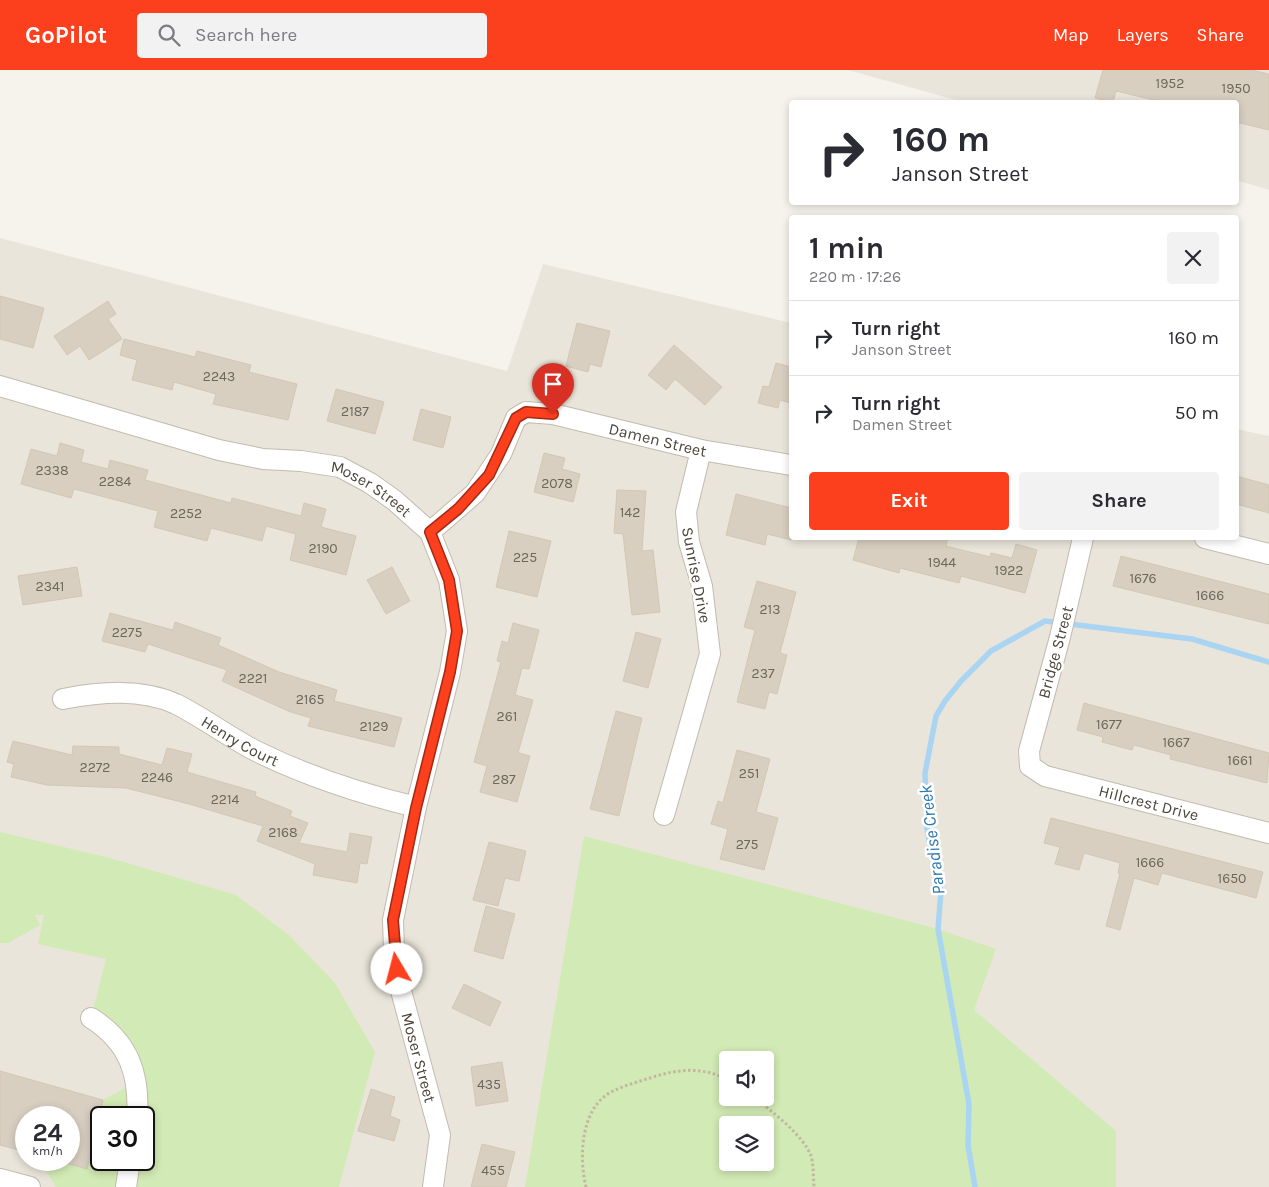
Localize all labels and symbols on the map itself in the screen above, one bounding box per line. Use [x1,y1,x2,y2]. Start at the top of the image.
house number: 1952 [1156,75,1184,92]
house number: 1950 [1222,80,1250,97]
pin [532,363,574,414]
house number: 2243 [203,368,235,385]
house number: 2187 [341,403,369,420]
street label: Damen Street [607,419,708,461]
street label: Moser Street [330,457,415,521]
house number: 2338 [35,462,69,479]
house number: 2284 [99,473,132,490]
house number: 2078 [541,475,573,492]
house number: 142 [620,504,640,521]
house number: 2252 [170,505,202,522]
street label: Sunrise Drive [678,525,715,625]
house number: 2190 [308,540,338,557]
house number: 225 [513,549,537,566]
house number: 1944 [928,554,956,571]
house number: 1922 [995,562,1023,579]
house number: 1676 [1129,570,1157,587]
house number: 2341 [36,578,64,595]
house number: 1666 [1196,587,1224,604]
house number: 213 [759,601,781,618]
street label: Bridge Street [1034,604,1077,700]
house number: 2275 [112,624,142,641]
house number: 237 [752,665,775,682]
house number: 2221 [239,670,267,687]
house number: 2165 [296,691,324,708]
house number: 261 [497,708,517,725]
street label: Henry Court [198,712,282,770]
house number: 1677 [1096,716,1122,733]
house number: 2129 [360,718,388,735]
house number: 1667 [1162,734,1190,751]
house number: 1661 [1227,752,1253,769]
house number: 2272 [80,759,110,776]
house number: 251 [739,765,759,782]
house number: 2246 [141,769,173,786]
house number: 287 [492,771,516,788]
street label: Hillcrest Drive [1097,781,1201,825]
water label: Paradise Creek [914,783,950,896]
house number: 2214 [211,791,240,808]
house number: 2168 [268,824,298,841]
house number: 275 [736,836,758,853]
house number: 1666 [1136,854,1164,871]
house number: 1650 [1218,870,1246,887]
position arrow [370,942,422,994]
street label: Moser Street [397,1010,440,1105]
house number: 435 [477,1076,501,1093]
speed limit sign: 30 [90,1106,155,1171]
house number: 455 [481,1162,505,1179]

